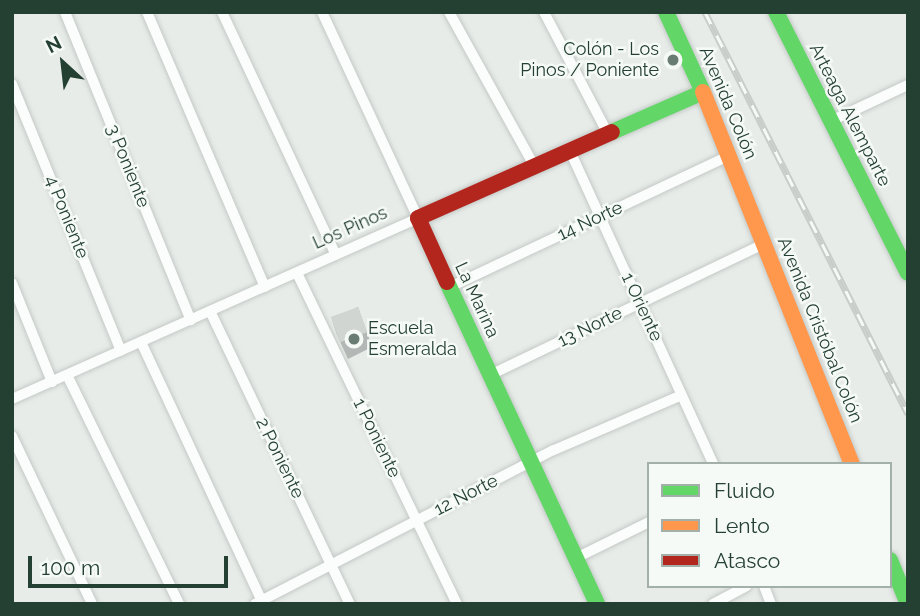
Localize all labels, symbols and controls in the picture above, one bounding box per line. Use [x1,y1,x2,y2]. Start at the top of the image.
north arrow [28,28,98,98]
text: N [42,31,65,57]
place label: Colón - Los Pinos / Poniente [520,39,659,82]
street label: Arteaga Alemparte [804,40,896,190]
street label: Avenida Colón [695,43,761,163]
marker: Colón - Los Pinos / Poniente [665,52,681,68]
street label: 3 Poniente [102,121,154,211]
street label: 4 Poniente [41,172,93,262]
street label: 14 Norte [554,197,626,245]
street label: Los Pinos [309,202,391,254]
street label: Avenida Cristóbal Colón [773,234,867,426]
street label: La Marina [450,259,504,341]
street label: 1 Oriente [617,269,667,345]
street label: 13 Norte [554,302,626,352]
place label: Escuela Esmeralda [368,318,457,360]
marker: Escuela Esmeralda [346,331,362,347]
street label: 1 Poniente [348,395,406,481]
street label: 2 Poniente [251,414,309,502]
legend [647,462,892,588]
street label: 12 Norte [430,470,502,520]
text: Fluido [714,478,775,503]
text: Lento [714,513,770,538]
scale bar [32,542,231,586]
text: Atasco [714,548,780,573]
text: 100 m [41,555,100,580]

